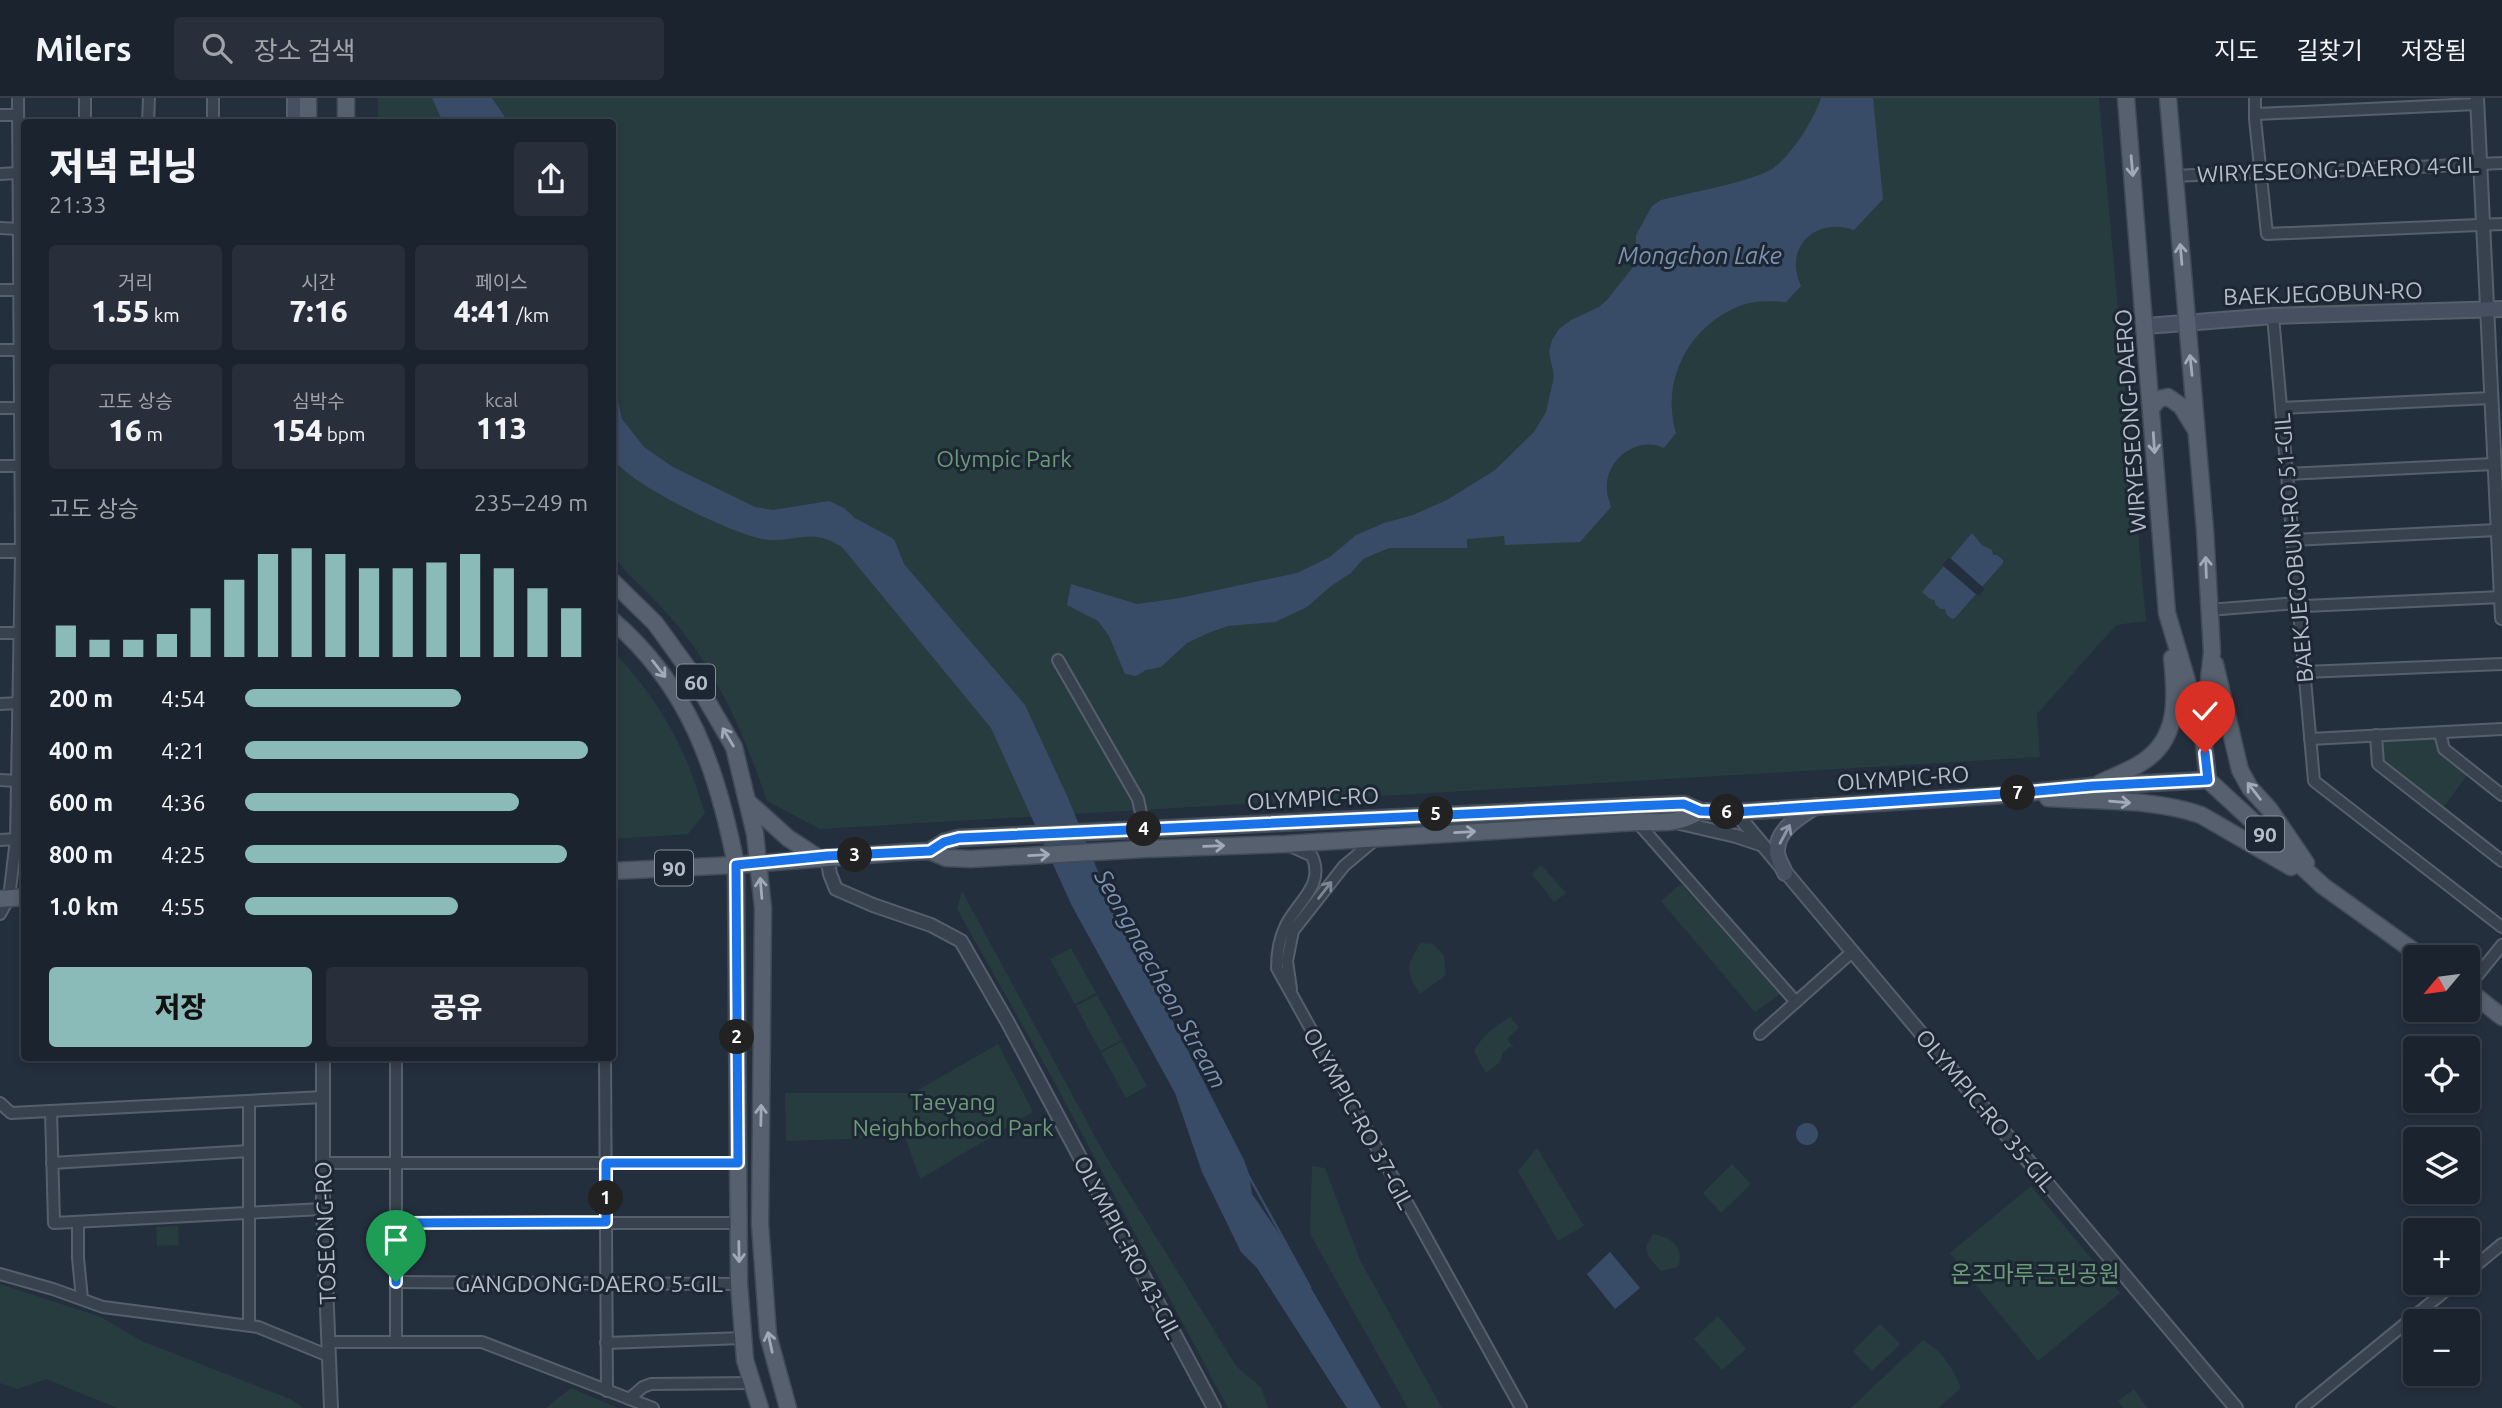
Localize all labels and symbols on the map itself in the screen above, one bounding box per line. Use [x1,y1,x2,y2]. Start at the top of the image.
street label: WIRYESEONG-DAERO 4-GIL [2197,152,2480,186]
one-way arrow [2126,154,2139,177]
water label: Mongchon Lake [1618,242,1782,269]
one-way arrow [2174,244,2187,266]
street label: BAEKJEGOBUN-RO [2223,277,2423,309]
street label: WIRYESEONG-DAERO [2110,308,2150,534]
one-way arrow [2184,354,2197,377]
street label: BAEKJEGOBUN-RO 51-GIL [2269,412,2317,684]
one-way arrow [2148,431,2161,454]
park label: Olympic Park [936,446,1072,471]
one-way arrow [2200,555,2213,578]
one-way arrow [651,660,666,679]
road number: 60 [677,664,715,700]
pin [2175,681,2235,753]
one-way arrow [721,727,735,747]
street label: OLYMPIC-RO [1836,761,1970,795]
pin: 7 [2000,776,2036,810]
street label: OLYMPIC-RO [1246,782,1380,814]
one-way arrow [2247,783,2262,801]
pin: 6 [1710,794,1744,830]
pin: 5 [1418,796,1454,832]
one-way arrow [2108,796,2131,809]
pin: 4 [1126,812,1162,846]
road number: 90 [2246,816,2284,852]
one-way arrow [1778,824,1792,844]
one-way arrow [1453,825,1476,838]
pin: 3 [838,838,872,872]
one-way arrow [1202,840,1225,853]
one-way arrow [1027,848,1050,861]
road number: 90 [655,850,693,886]
water label: Seongnaecheon Stream [1089,864,1233,1093]
one-way arrow [754,877,767,900]
one-way arrow [1317,881,1332,899]
north arrow [2403,945,2480,1022]
pin: 2 [720,1020,754,1054]
street label: OLYMPIC-RO 37-GIL [1299,1023,1419,1213]
street label: OLYMPIC-RO 35-GIL [1911,1024,2061,1196]
park label: Taeyang Neighborhood Park [852,1089,1054,1140]
one-way arrow [754,1104,768,1127]
street label: OLYMPIC-RO 43-GIL [1069,1151,1187,1343]
street label: TOSEONG-RO [310,1161,340,1305]
pin: 1 [588,1180,624,1216]
pin [366,1210,426,1282]
one-way arrow [732,1240,746,1263]
park label: 온조마루근린공원 [1950,1261,2120,1286]
street label: GANGDONG-DAERO 5-GIL [455,1271,723,1296]
one-way arrow [763,1331,777,1354]

